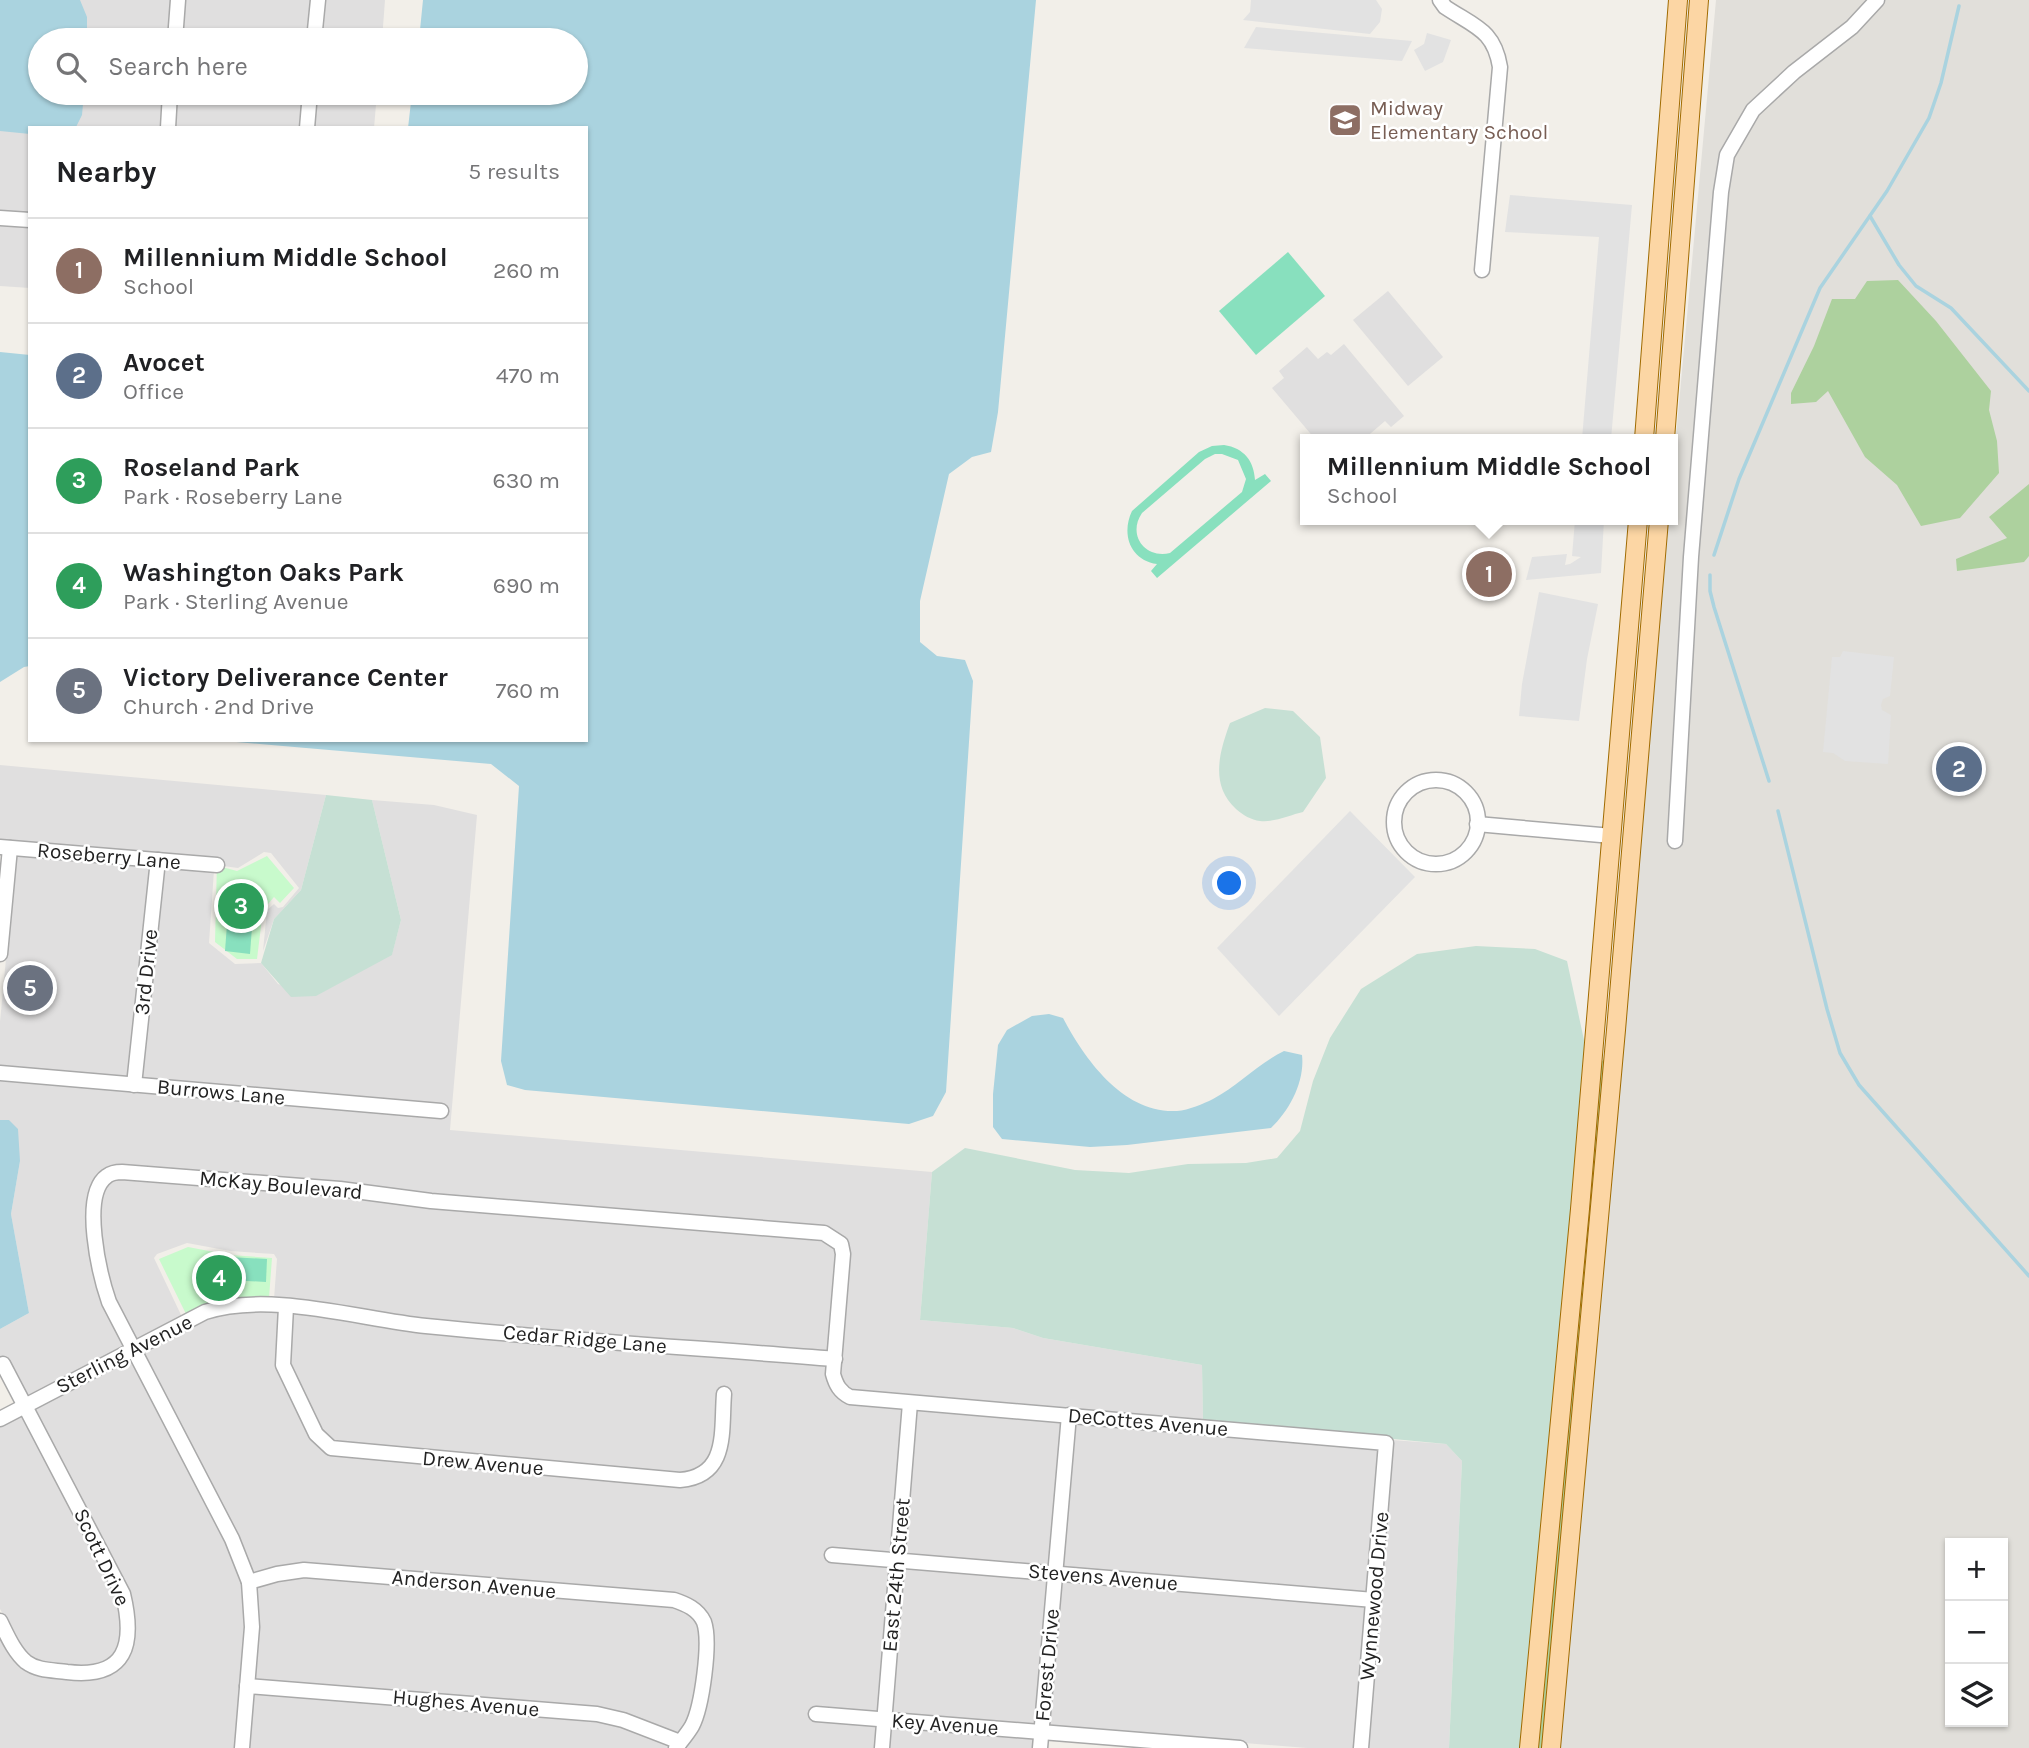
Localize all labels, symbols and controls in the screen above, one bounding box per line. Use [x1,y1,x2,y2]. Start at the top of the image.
search box [28,28,588,105]
icon: search [52,48,90,86]
text: Search here [108,51,248,82]
place label: Midway Elementary School [1370,96,1548,144]
school or university icon: Midway Elementary School [1326,101,1364,139]
text: Nearby [56,154,156,190]
text: 5 results [468,158,560,185]
text: Millennium Middle School [123,242,448,273]
text: 1 [75,257,83,284]
text: 260 m [493,257,560,284]
text: School [123,273,194,300]
text: Avocet [123,347,205,378]
text: 2 [72,362,86,389]
text: 470 m [496,362,560,389]
text: Office [123,378,184,405]
popup [1300,434,1678,525]
text: Millennium Middle School [1327,451,1651,482]
text: Roseland Park [123,452,300,483]
text: 3 [72,467,86,494]
text: 630 m [493,467,560,494]
text: School [1327,482,1398,509]
text: Park · Roseberry Lane [123,483,343,510]
pin: 1 [1466,548,1512,600]
text: Washington Oaks Park [123,557,404,588]
text: 4 [72,572,86,599]
text: 690 m [493,572,560,599]
text: Park · Sterling Avenue [123,588,349,615]
text: Victory Deliverance Center [123,662,448,693]
text: 5 [72,677,86,704]
text: 760 m [495,677,560,704]
text: Church · 2nd Drive [123,693,314,720]
pin: 2 [1936,743,1982,795]
street label: Roseberry Lane [36,838,182,874]
your location [1212,866,1246,900]
pin: 3 [218,880,264,932]
street label: 3rd Drive [130,928,162,1016]
pin: 5 [7,962,53,1014]
street label: Burrows Lane [156,1074,286,1110]
street label: McKay Boulevard [198,1166,364,1204]
pin: 4 [196,1252,242,1304]
street label: Sterling Avenue [52,1309,196,1399]
street label: Cedar Ridge Lane [502,1320,668,1358]
street label: DeCottes Avenue [1067,1403,1229,1441]
street label: Drew Avenue [421,1446,545,1480]
street label: East 24th Street [877,1497,915,1653]
street label: Scott Drive [69,1504,135,1610]
street label: Wynnewood Drive [1355,1511,1393,1681]
map controls [1945,1538,2008,1727]
button: + [1945,1538,2008,1601]
street label: Stevens Avenue [1027,1558,1179,1596]
street label: Anderson Avenue [391,1565,557,1603]
button: − [1945,1601,2008,1664]
street label: Forest Drive [1030,1608,1064,1722]
button: layers [1945,1664,2008,1727]
street label: Hughes Avenue [392,1685,540,1721]
street label: Key Avenue [891,1708,999,1740]

